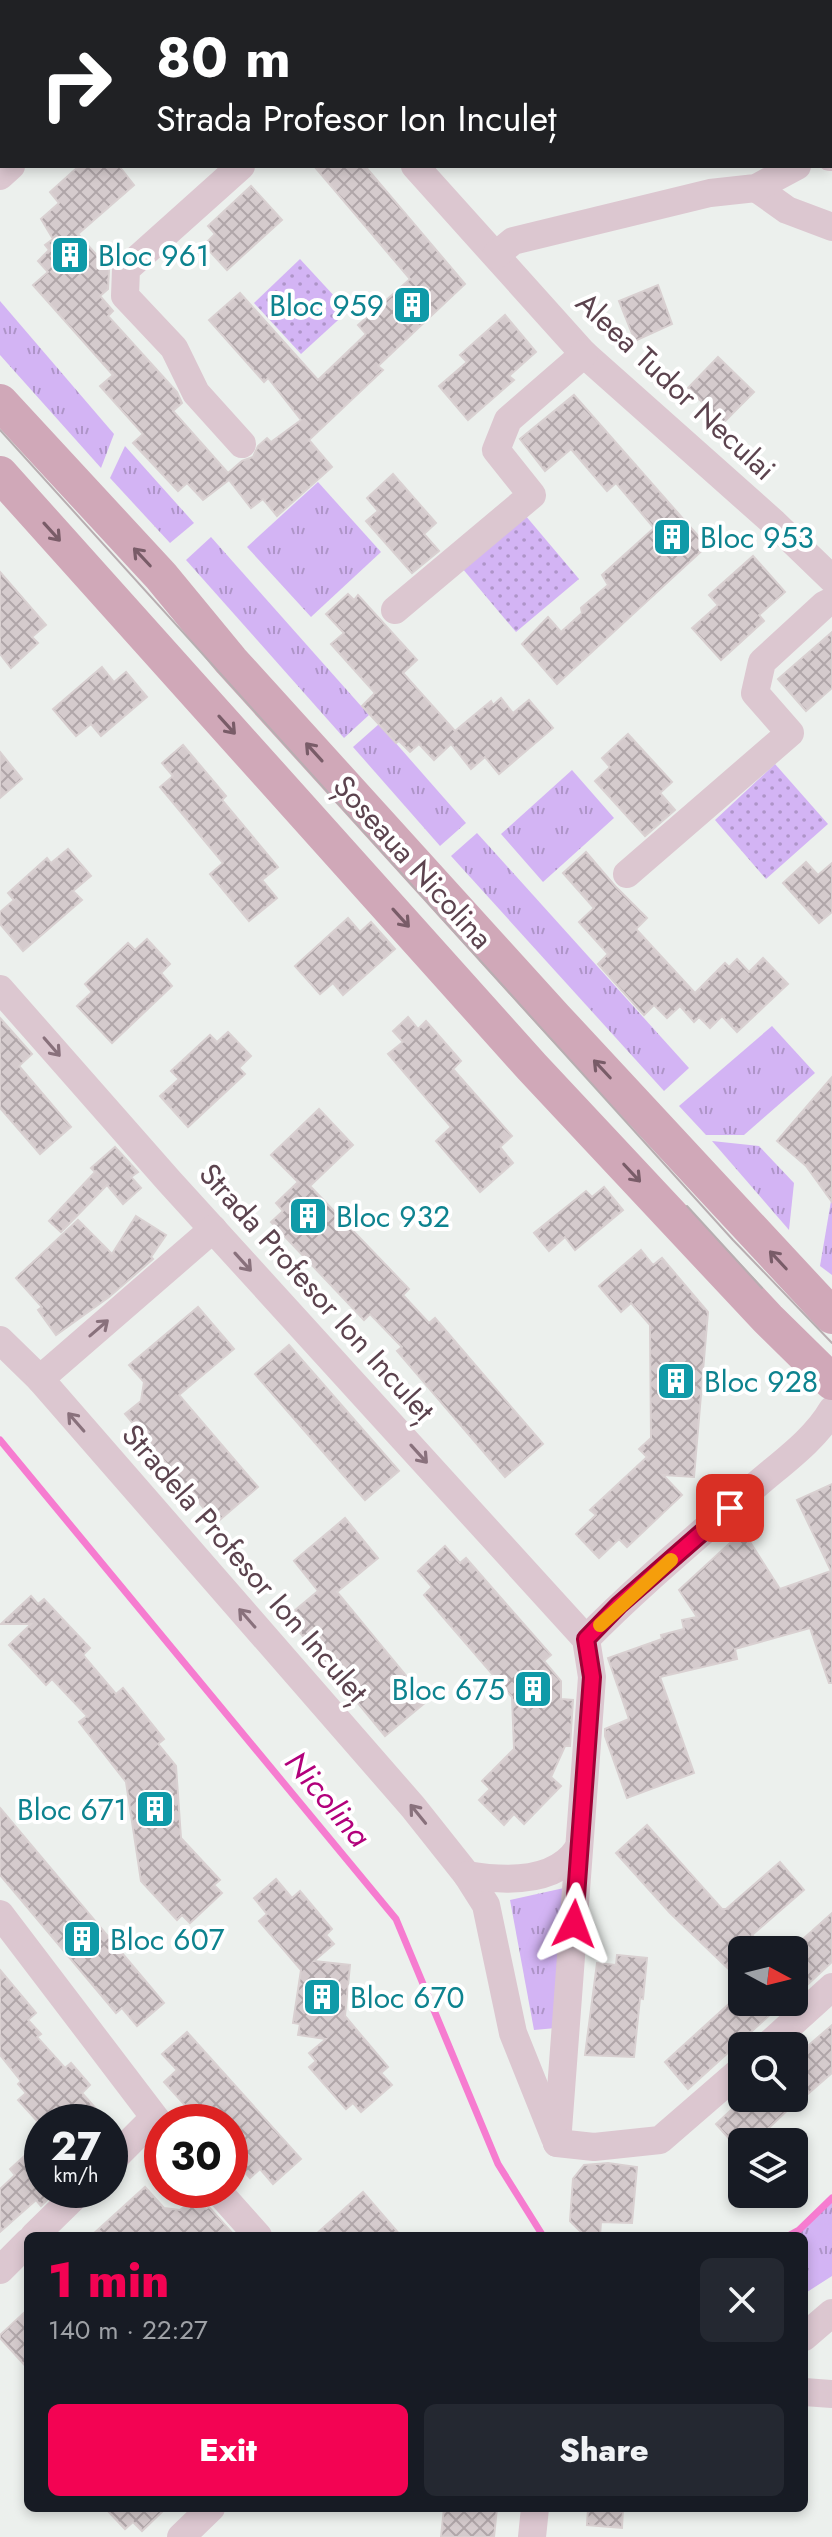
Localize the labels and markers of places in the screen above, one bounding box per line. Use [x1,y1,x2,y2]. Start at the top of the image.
building icon: Bloc 961 [49,234,91,276]
place label: Bloc 961 [98,234,209,277]
place label: Bloc 959 [269,284,384,327]
building icon: Bloc 959 [391,284,433,326]
building icon: Bloc 953 [651,516,693,558]
place label: Bloc 953 [700,516,814,559]
building icon: Bloc 932 [287,1195,329,1237]
place label: Bloc 932 [336,1195,450,1238]
building icon: Bloc 928 [655,1360,697,1402]
place label: Bloc 928 [704,1360,818,1403]
pin [696,1474,764,1542]
place label: Bloc 675 [392,1668,505,1711]
building icon: Bloc 675 [512,1668,554,1710]
place label: Bloc 671 [17,1788,127,1831]
building icon: Bloc 671 [134,1788,176,1830]
building icon: Bloc 607 [61,1918,103,1960]
place label: Bloc 607 [110,1918,225,1961]
building icon: Bloc 670 [301,1976,343,2018]
place label: Bloc 670 [350,1976,464,2019]

